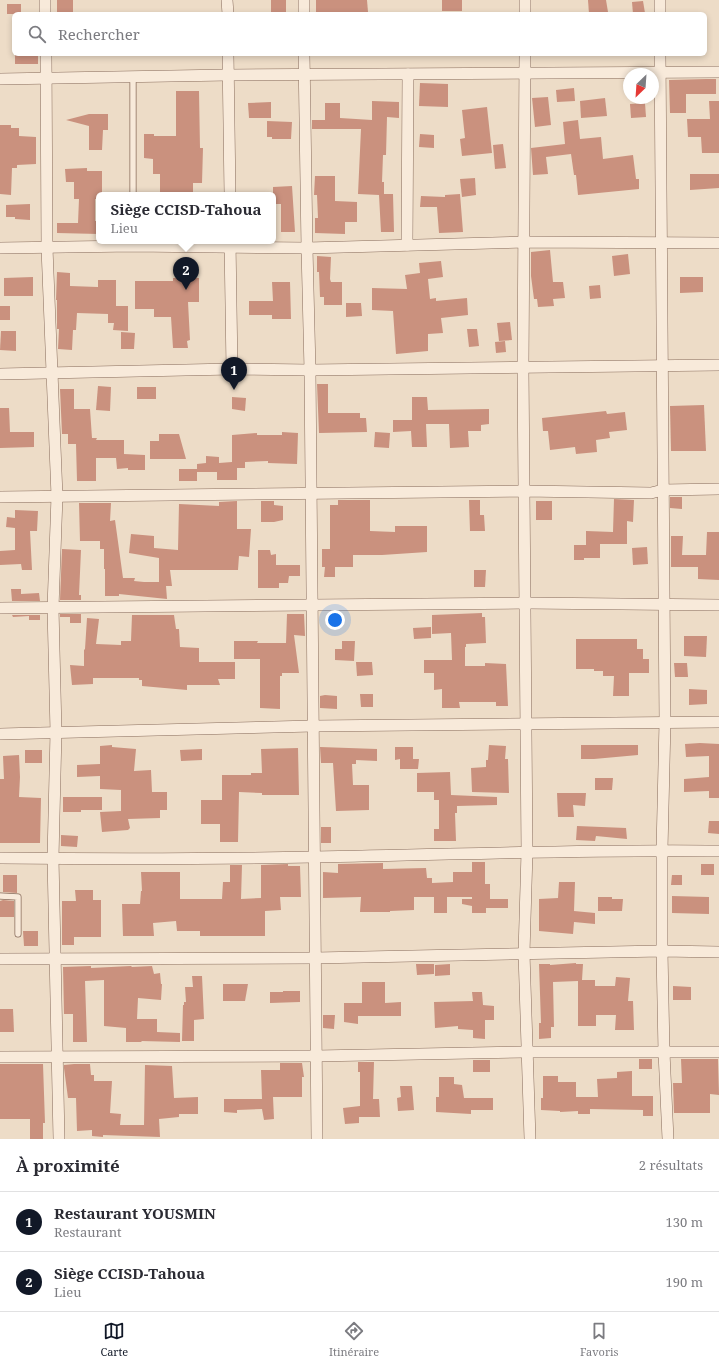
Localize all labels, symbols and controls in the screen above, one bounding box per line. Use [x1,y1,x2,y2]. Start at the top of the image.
search box [12,12,707,56]
icon: search [26,23,48,45]
text: Rechercher [58,24,140,44]
north arrow [623,68,659,104]
popup [96,192,276,244]
text: Siège CCISD-Tahoua [111,199,261,219]
text: Lieu [111,219,138,237]
pin: 2 [173,257,199,290]
pin: 1 [221,357,247,390]
your location [325,610,345,630]
text: À proximité [16,1154,120,1177]
text: 2 résultats [639,1156,703,1174]
text: Restaurant YOUSMIN [54,1203,216,1223]
text: 1 [25,1213,33,1231]
text: 130 m [666,1213,703,1231]
text: Restaurant [54,1223,122,1241]
text: Siège CCISD-Tahoua [54,1263,205,1283]
text: 2 [25,1273,33,1291]
text: 190 m [666,1273,703,1291]
text: Lieu [54,1283,81,1301]
tab: Carte [100,1320,128,1359]
tab: Itinéraire [329,1320,379,1359]
tab: Favoris [580,1320,619,1359]

